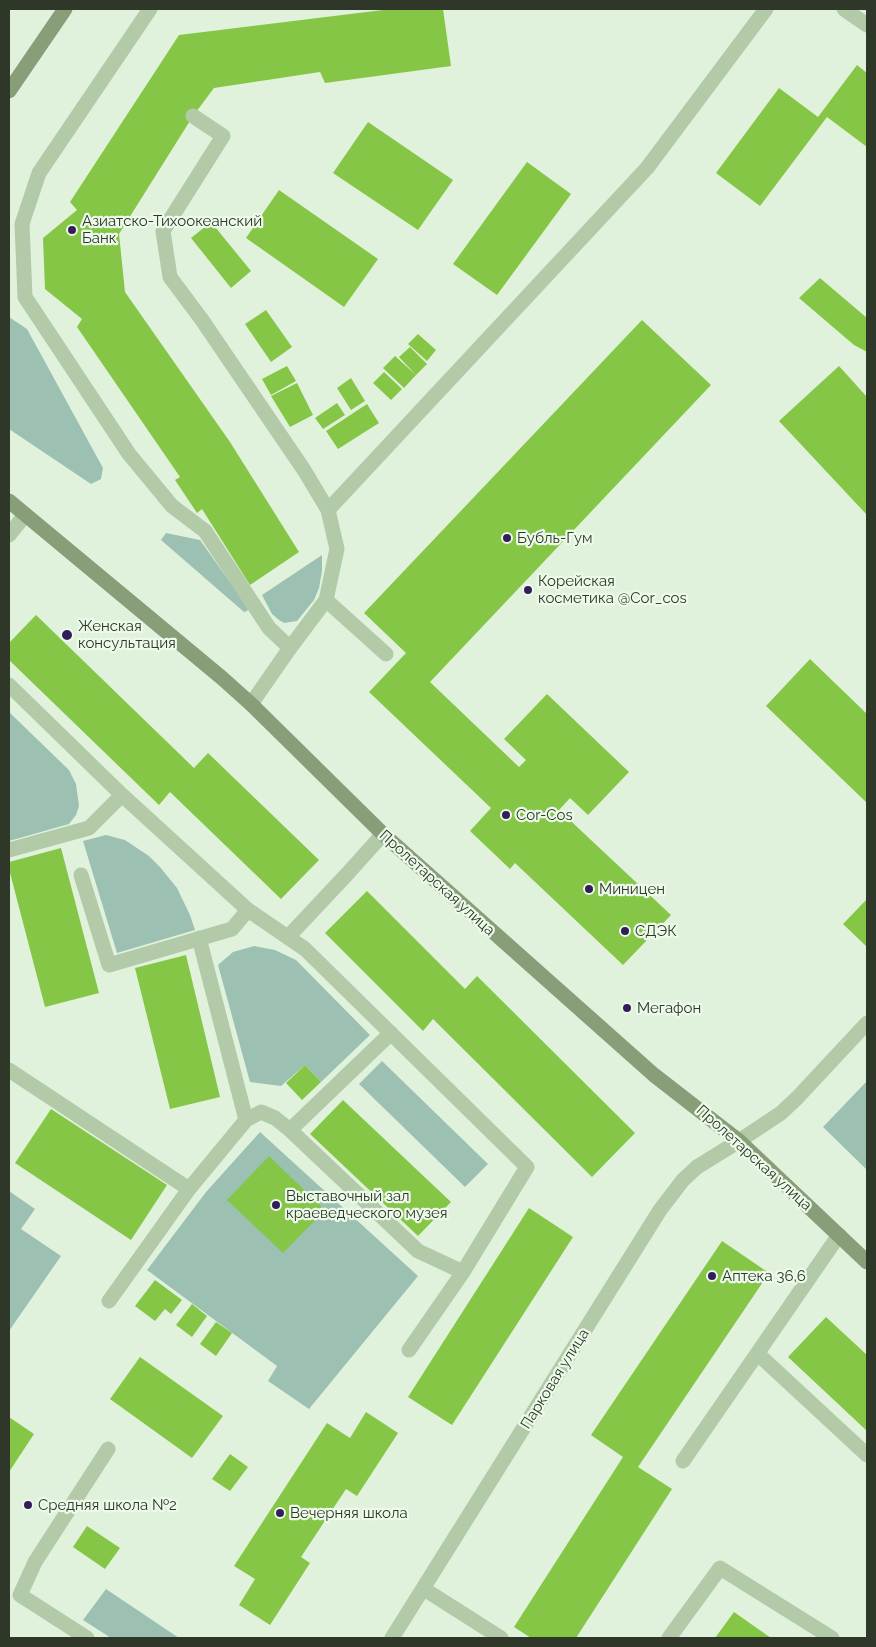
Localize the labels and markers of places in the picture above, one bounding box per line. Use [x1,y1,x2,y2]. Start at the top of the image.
place label: Азиатско-Тихоокеанский Банк [82,212,262,247]
marker: Азиатско-Тихоокеанский Банк [66,224,78,236]
place label: Бубль-Гум [517,529,593,547]
marker: Бубль-Гум [501,532,513,544]
place label: Корейская косметика @Cor_cos [538,572,687,607]
marker: Корейская косметика @Cor_cos [522,584,534,596]
place label: Женская консультация [78,617,176,652]
marker: Женская консультация [60,628,74,642]
place label: Cor-Cos [516,806,573,824]
marker: Cor-Cos [500,809,512,821]
place label: Миницен [599,880,665,898]
marker: Миницен [583,883,595,895]
place label: СДЭК [635,922,677,940]
marker: СДЭК [619,925,631,937]
place label: Мегафон [637,999,701,1017]
marker: Мегафон [621,1002,633,1014]
place label: Выставочный зал краеведческого музея [286,1187,448,1222]
marker: Выставочный зал краеведческого музея [270,1199,282,1211]
place label: Аптека 36,6 [722,1267,806,1285]
marker: Аптека 36,6 [706,1270,718,1282]
place label: Средняя школа №2 [38,1496,177,1514]
marker: Средняя школа №2 [22,1499,34,1511]
place label: Вечерняя школа [290,1504,408,1522]
marker: Вечерняя школа [274,1507,286,1519]

